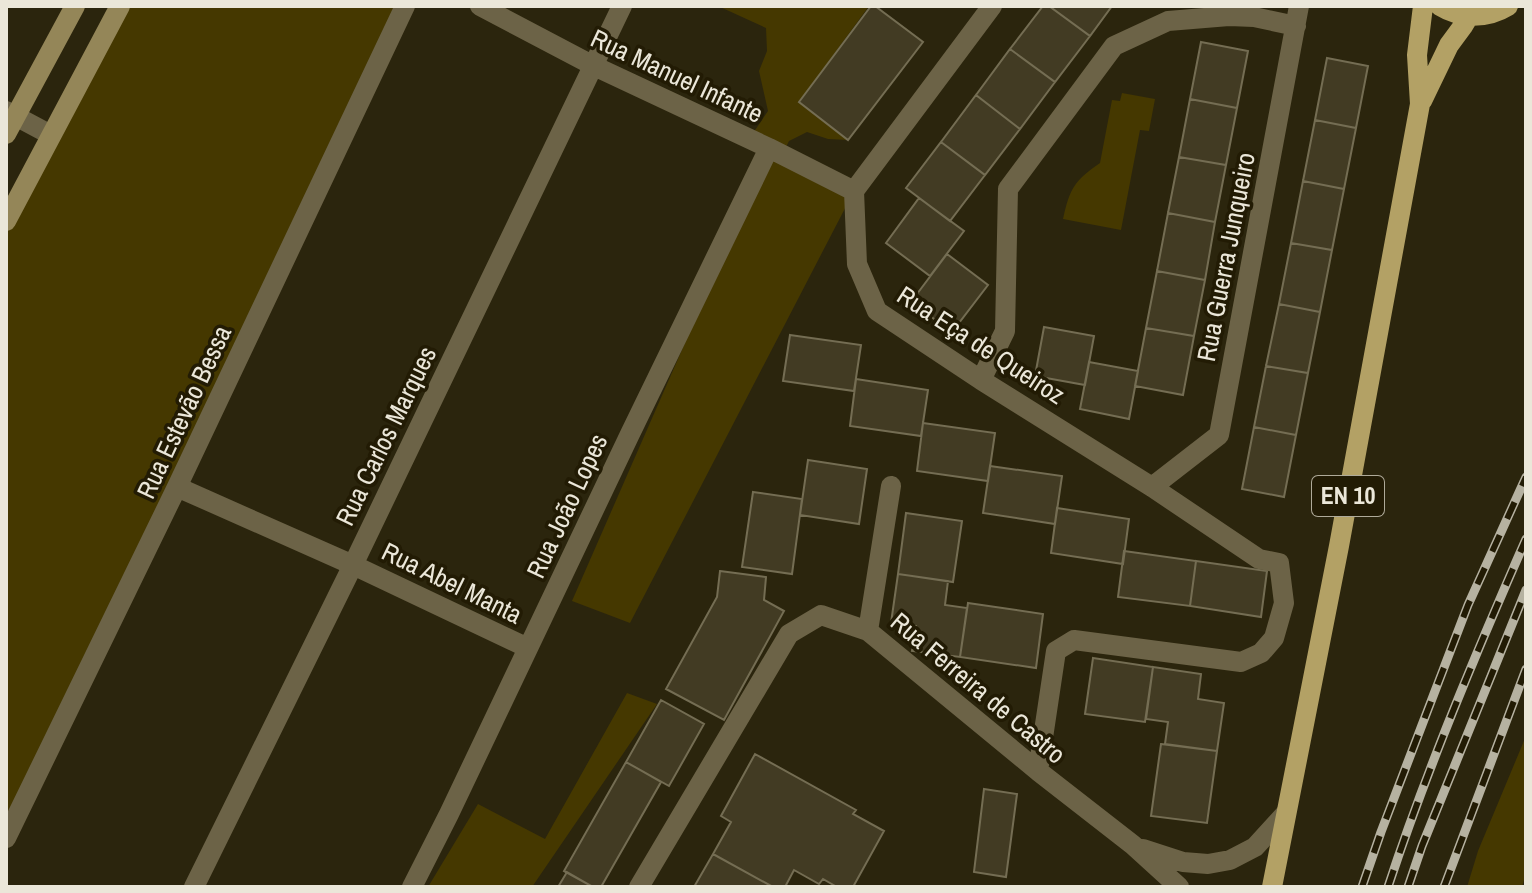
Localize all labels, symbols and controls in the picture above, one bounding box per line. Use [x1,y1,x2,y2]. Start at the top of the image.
street label: Rua Manuel Infante [585,20,769,131]
street label: Rua Guerra Junqueiro [1188,149,1263,364]
street label: Rua Eça de Queiroz [891,277,1072,412]
street label: Rua Estevão Bessa [128,319,239,504]
street label: Rua Carlos Marques [327,340,444,531]
street label: Rua João Lopes [518,428,615,584]
road number: EN 10 [1312,476,1384,516]
street label: Rua Abel Manta [376,534,528,632]
street label: Rua Ferreira de Castro [884,604,1073,771]

